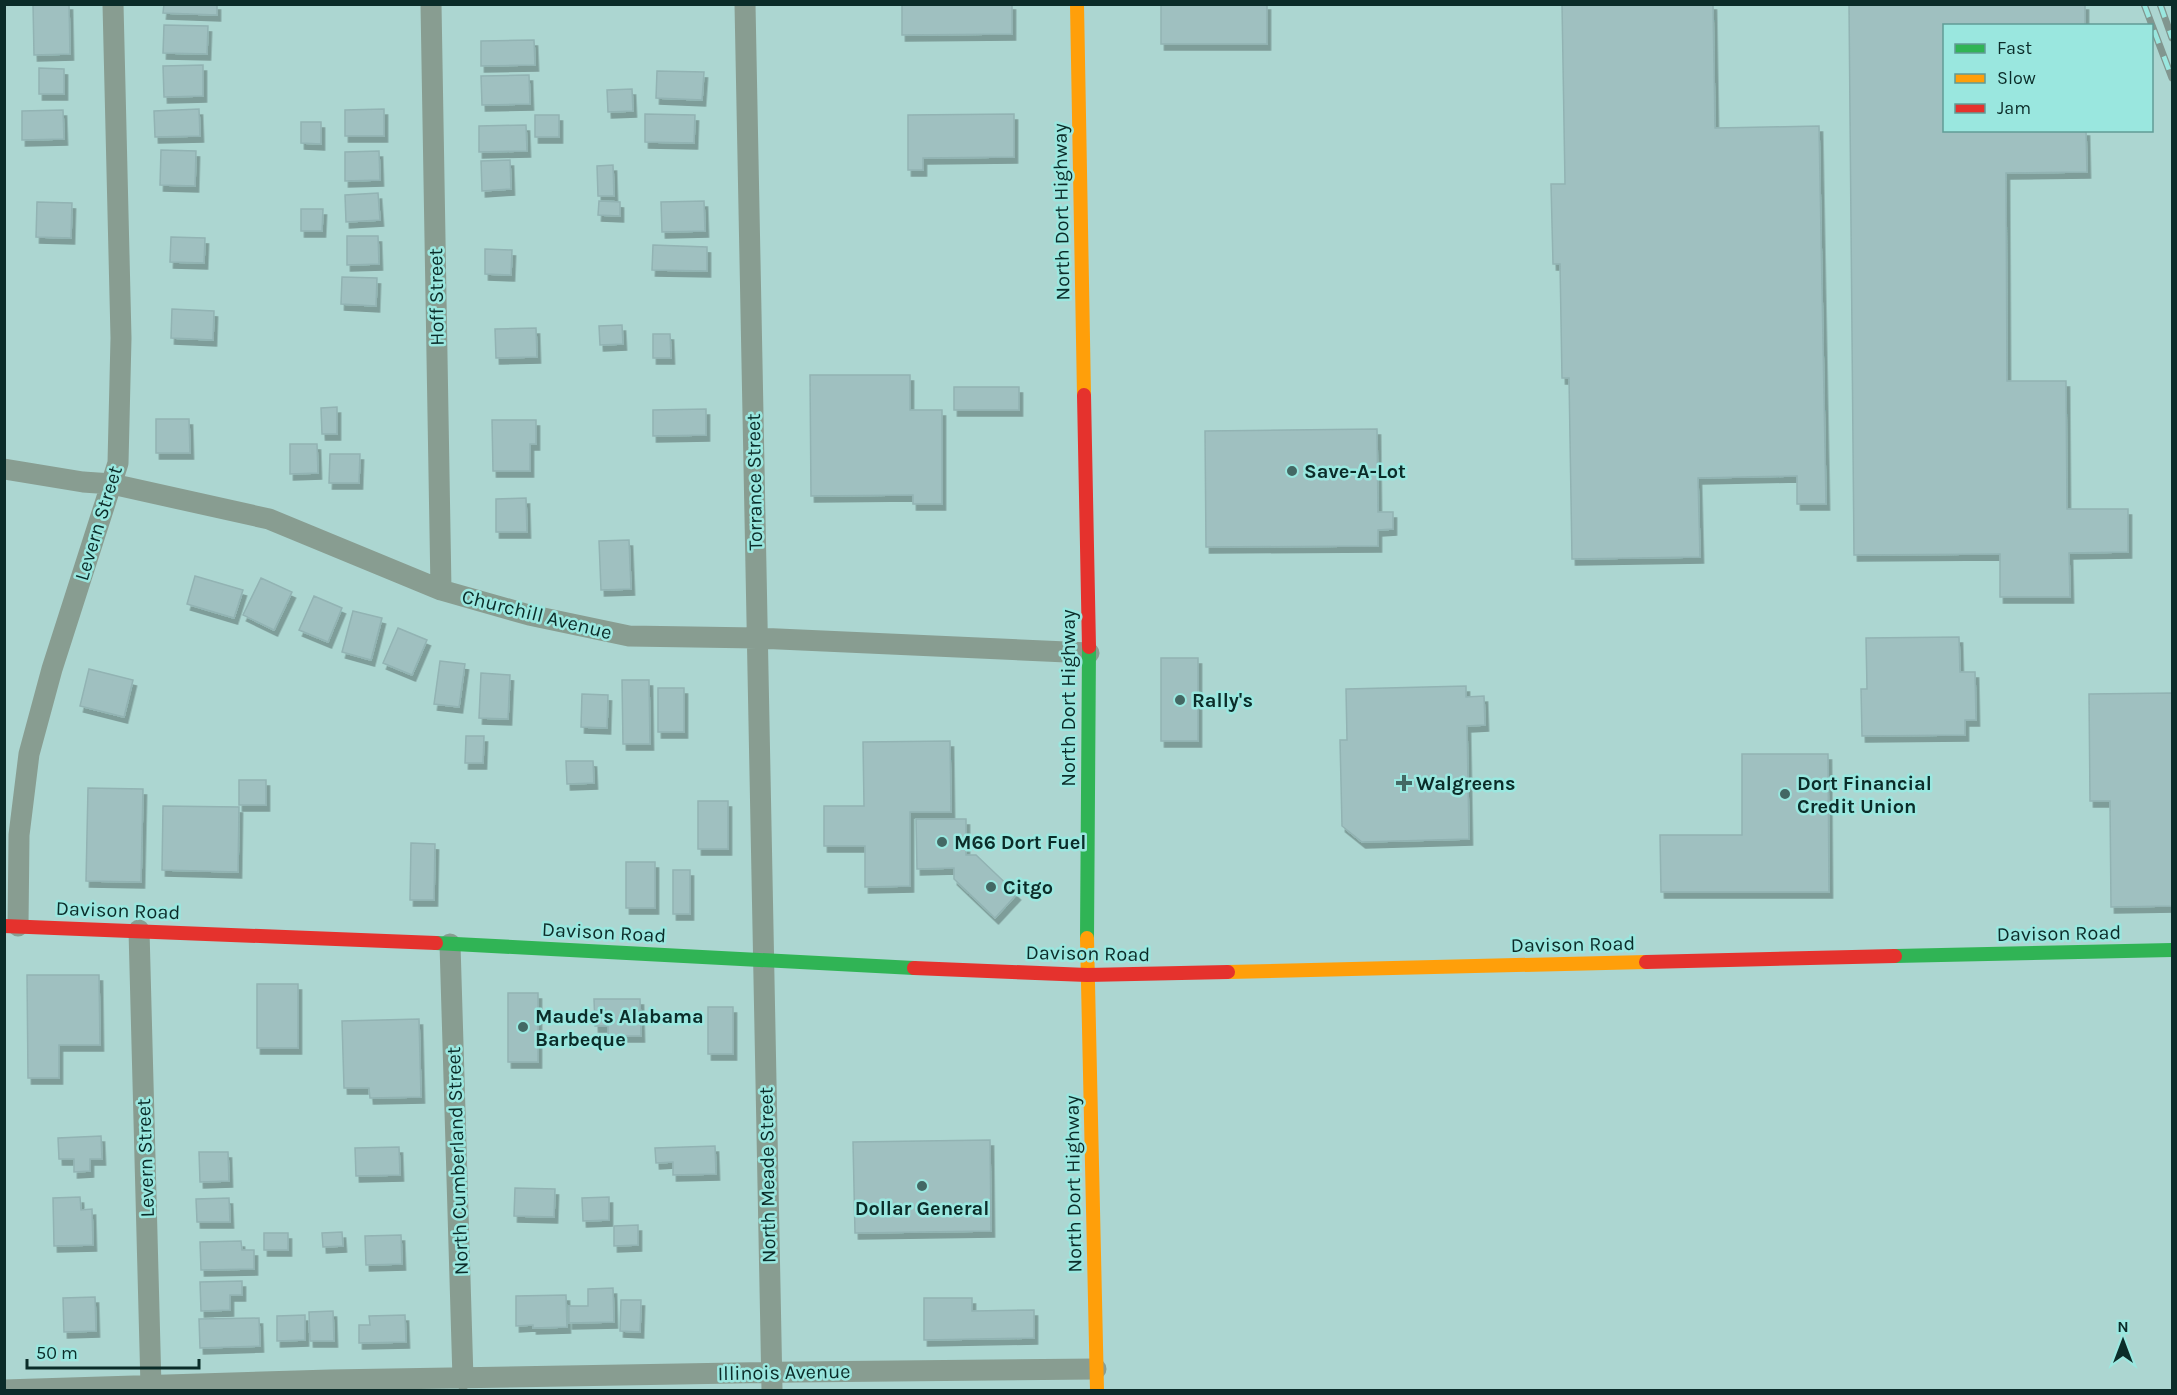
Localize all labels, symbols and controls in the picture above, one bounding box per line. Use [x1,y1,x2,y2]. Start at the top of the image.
legend [1943,24,2153,132]
text: Fast [1997,37,2032,59]
text: Slow [1997,67,2036,89]
text: Jam [1997,97,2031,119]
street label: North Dort Highway [1048,123,1075,301]
street label: Hoff Street [424,247,449,346]
street label: Torrance Street [742,413,767,551]
place label: Save-A-Lot [1304,460,1406,483]
street label: Levern Street [70,462,127,583]
marker: Save-A-Lot [1285,464,1299,478]
street label: Churchill Avenue [459,585,614,644]
street label: North Dort Highway [1057,609,1080,787]
place label: Rally's [1192,689,1253,712]
marker: Rally's [1173,693,1187,707]
place label: Walgreens [1416,772,1516,795]
place label: Dort Financial Credit Union [1797,772,1932,818]
marker: Walgreens [1397,776,1411,790]
marker: Dort Financial Credit Union [1778,787,1792,801]
place label: M66 Dort Fuel [954,831,1086,854]
marker: M66 Dort Fuel [935,835,949,849]
place label: Citgo [1003,876,1053,899]
marker: Citgo [984,880,998,894]
street label: Davison Road [55,897,181,924]
street label: Davison Road [541,918,667,947]
street label: Davison Road [1997,921,2121,946]
street label: Davison Road [1511,932,1635,957]
street label: Davison Road [1026,941,1150,966]
place label: Maude's Alabama Barbeque [535,1005,704,1051]
marker: Maude's Alabama Barbeque [516,1020,530,1034]
street label: North Cumberland Street [442,1046,473,1276]
street label: North Meade Street [754,1086,781,1263]
street label: North Dort Highway [1060,1095,1087,1273]
street label: Levern Street [132,1098,159,1218]
marker: Dollar General [915,1179,929,1193]
place label: Dollar General [855,1197,989,1220]
north arrow [2093,1311,2153,1371]
text: N [2117,1317,2129,1336]
scale bar [27,1332,200,1370]
text: 50 m [36,1342,78,1364]
street label: Illinois Avenue [717,1360,851,1385]

